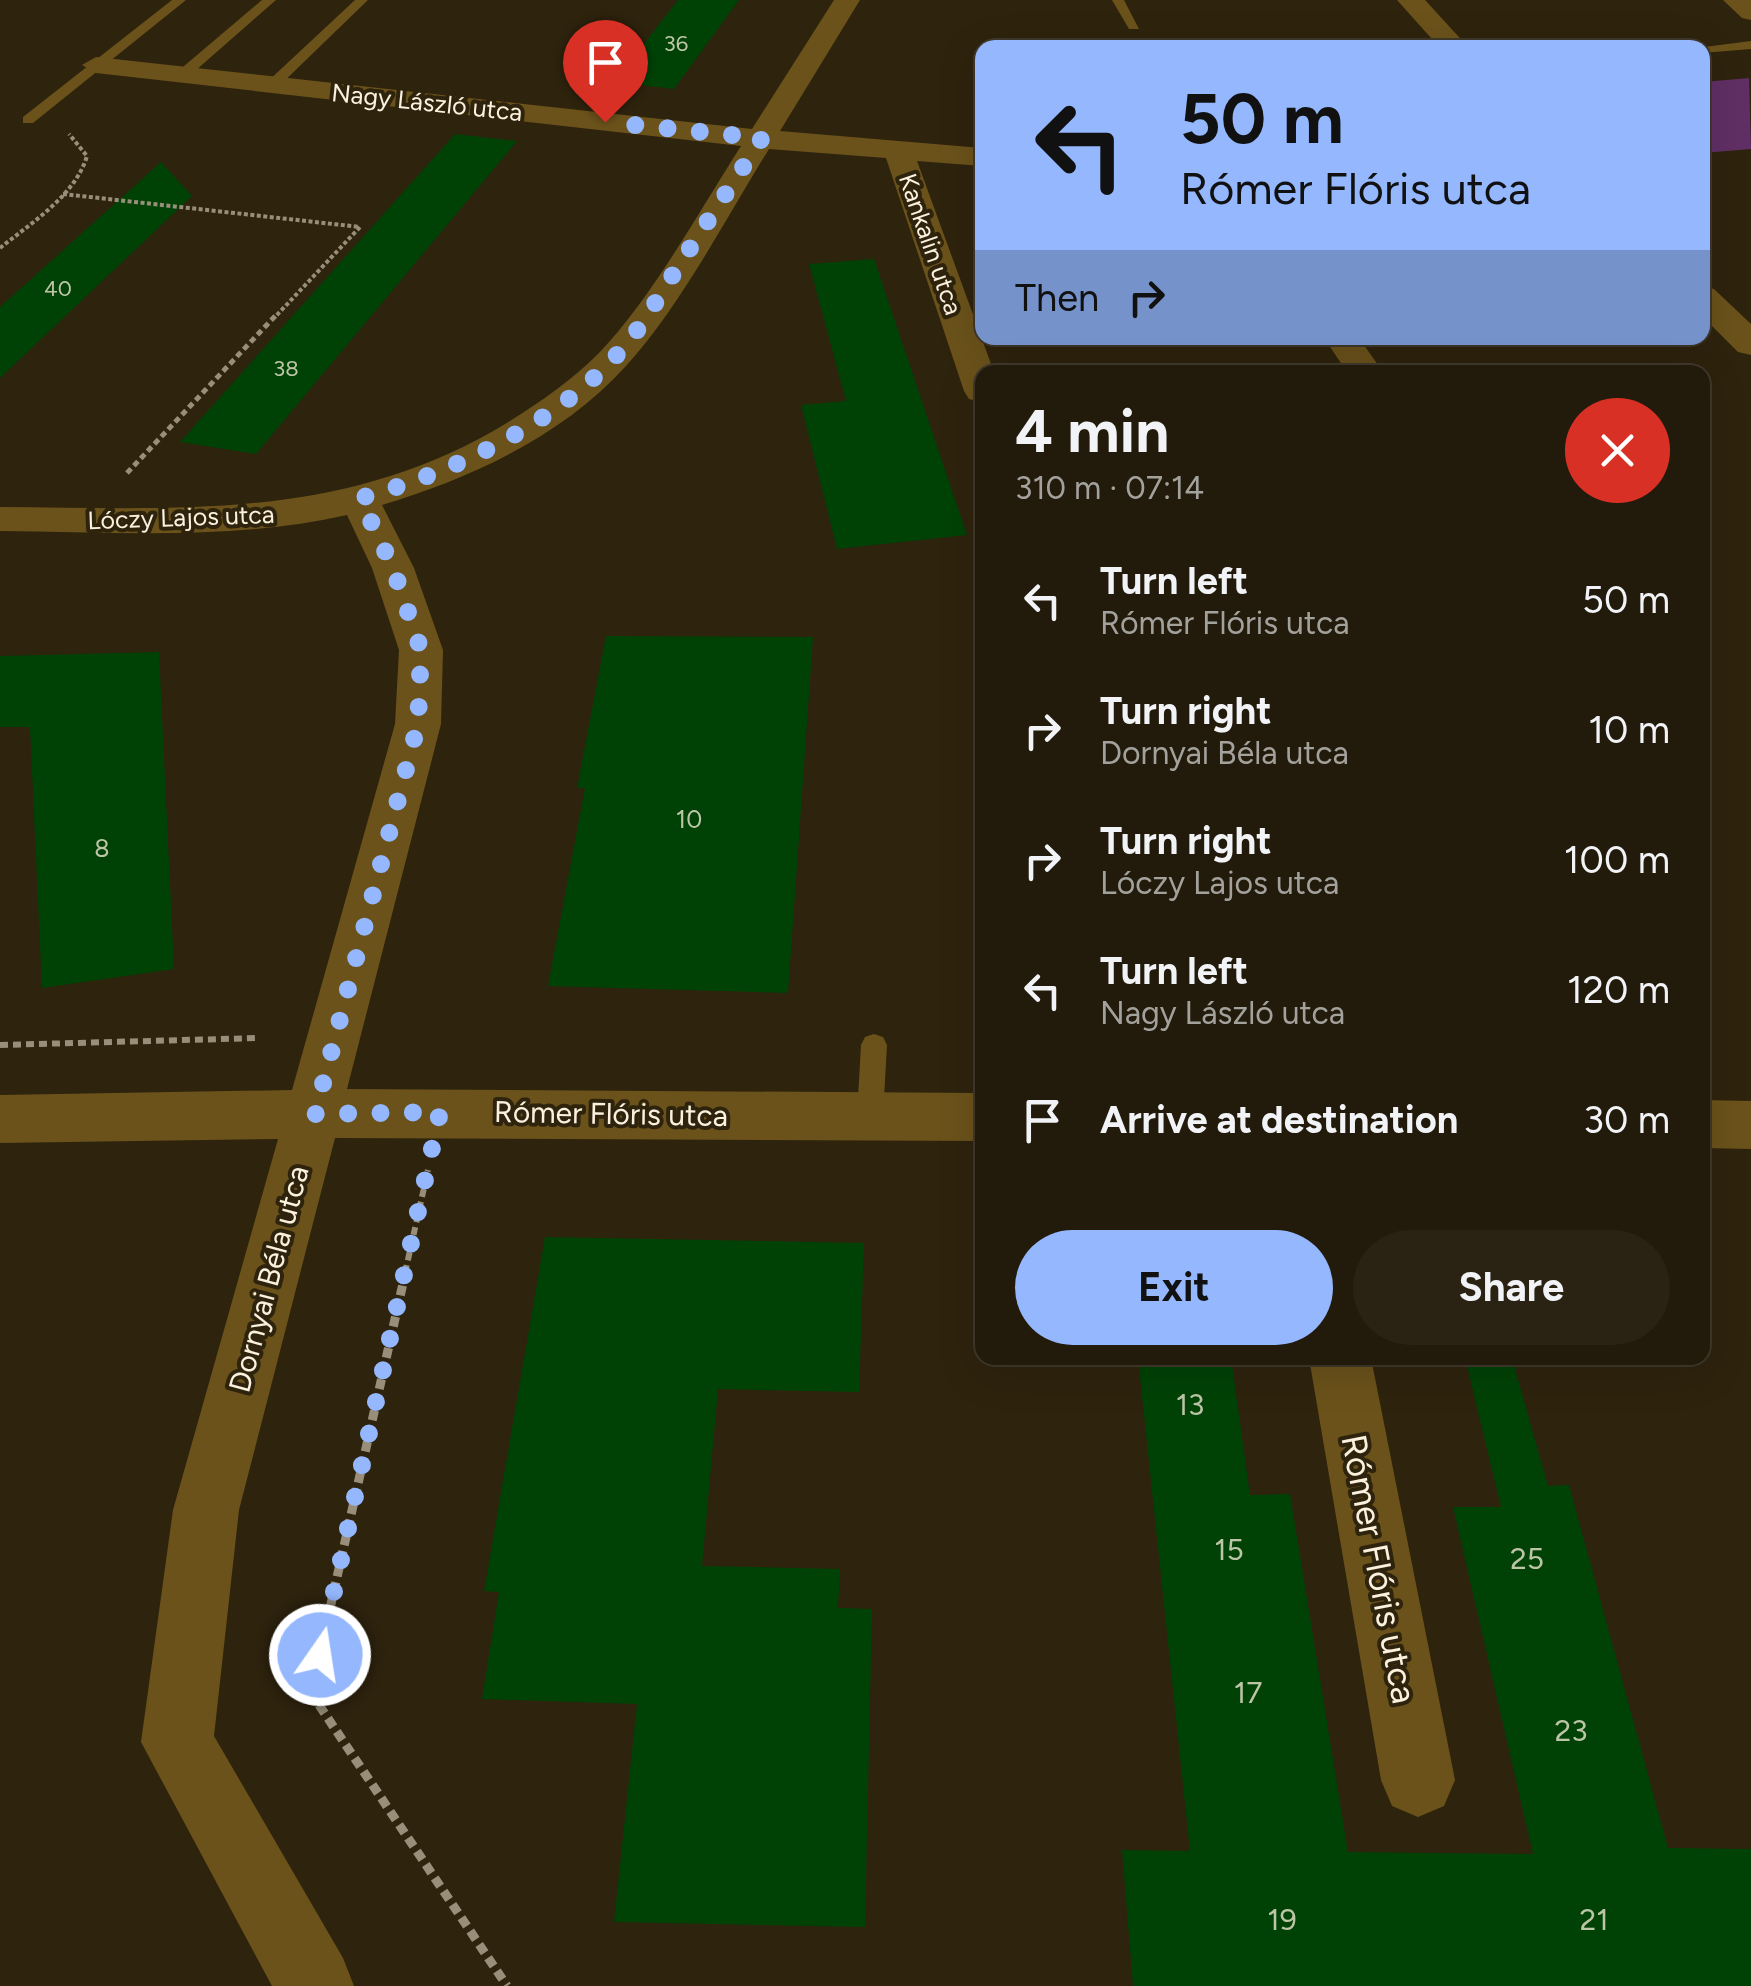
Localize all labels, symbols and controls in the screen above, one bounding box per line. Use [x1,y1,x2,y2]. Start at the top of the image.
pin [563,20,648,123]
house number: 36 [664,30,688,57]
icon: arrive [578,35,633,90]
text: 50 m [1180,76,1344,161]
street label: Nagy László utca [330,77,524,127]
icon: left [1015,80,1145,210]
text: Rómer Flóris utca [1180,161,1531,215]
street label: Kankalin utca [893,169,969,319]
icon: right [1119,270,1174,325]
house number: 40 [44,275,72,302]
text: Then [1015,275,1099,321]
house number: 38 [273,355,299,382]
text: 4 min [1015,395,1169,467]
button: close [1565,398,1670,503]
text: 310 m · 07:14 [1015,469,1204,507]
street label: Lóczy Lajos utca [87,499,275,535]
text: Turn left [1100,558,1248,604]
icon: left [1015,573,1070,628]
text: 50 m [1582,577,1670,623]
text: Rómer Flóris utca [1100,604,1350,642]
text: Turn right [1100,688,1272,734]
icon: right [1015,703,1070,758]
text: 10 m [1588,707,1670,753]
text: Dornyai Béla utca [1100,734,1349,772]
house number: 10 [676,804,702,834]
text: Turn right [1100,818,1272,864]
house number: 8 [94,833,110,863]
icon: right [1015,833,1070,888]
text: 100 m [1564,837,1670,883]
text: Lóczy Lajos utca [1100,864,1339,902]
text: Turn left [1100,948,1248,994]
icon: left [1015,963,1070,1018]
text: 120 m [1567,967,1670,1013]
text: Nagy László utca [1100,994,1345,1032]
street label: Rómer Flóris utca [494,1093,728,1134]
icon: arrive [1015,1093,1070,1148]
text: Arrive at destination [1100,1097,1458,1143]
text: 30 m [1583,1097,1670,1143]
street label: Dornyai Béla utca [220,1161,317,1396]
button: Exit [1015,1230,1333,1345]
button: Share [1353,1230,1670,1345]
house number: 13 [1176,1386,1204,1423]
street label: Rómer Flóris utca [1332,1431,1426,1707]
house number: 15 [1214,1531,1244,1568]
house number: 25 [1510,1540,1544,1577]
position arrow [268,1603,372,1707]
house number: 17 [1234,1674,1262,1711]
house number: 23 [1554,1712,1588,1749]
house number: 19 [1267,1901,1297,1938]
house number: 21 [1579,1901,1609,1938]

